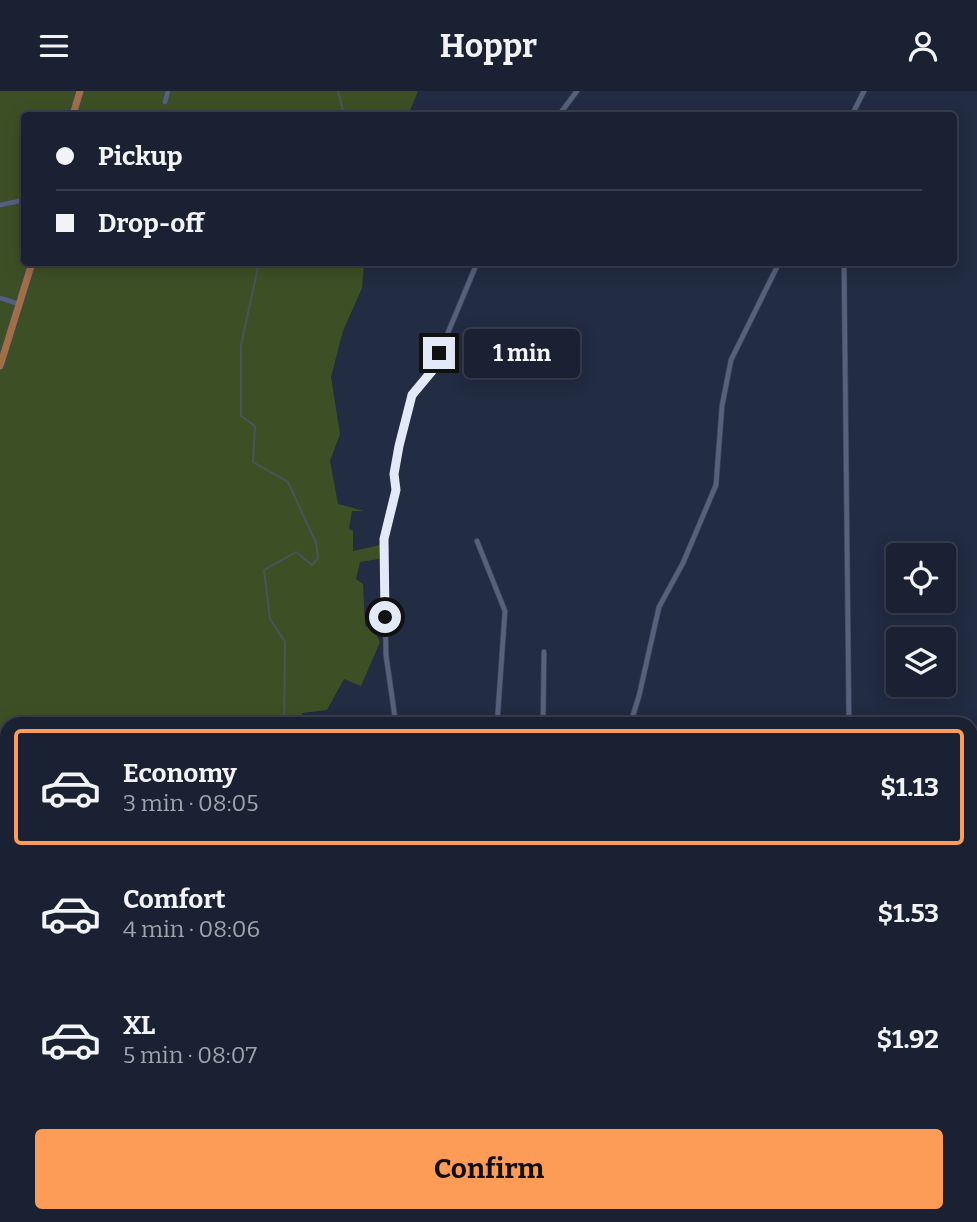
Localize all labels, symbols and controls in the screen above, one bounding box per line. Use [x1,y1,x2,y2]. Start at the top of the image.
icon: menu [35,27,73,65]
text: Hoppr [440,27,537,65]
icon: person [904,27,942,65]
text: Pickup [98,141,183,172]
text: Drop-off [98,208,204,239]
callout: 1 min [464,329,579,377]
route end [423,337,455,369]
text: 1 min [493,339,551,367]
map controls [886,543,956,697]
button: locate [886,543,956,613]
route start [369,601,401,633]
button: layers [886,627,956,697]
icon: car [39,756,102,819]
text: Economy [123,758,237,789]
text: $1.13 [880,772,939,803]
text: 3 min · 08:05 [123,789,259,817]
icon: car [39,882,102,945]
text: Comfort [123,884,226,915]
text: $1.53 [877,898,939,929]
text: 4 min · 08:06 [123,915,260,943]
icon: car [39,1008,102,1071]
text: XL [123,1010,155,1041]
text: $1.92 [876,1024,939,1055]
text: 5 min · 08:07 [123,1041,257,1069]
button: Confirm [35,1129,943,1209]

